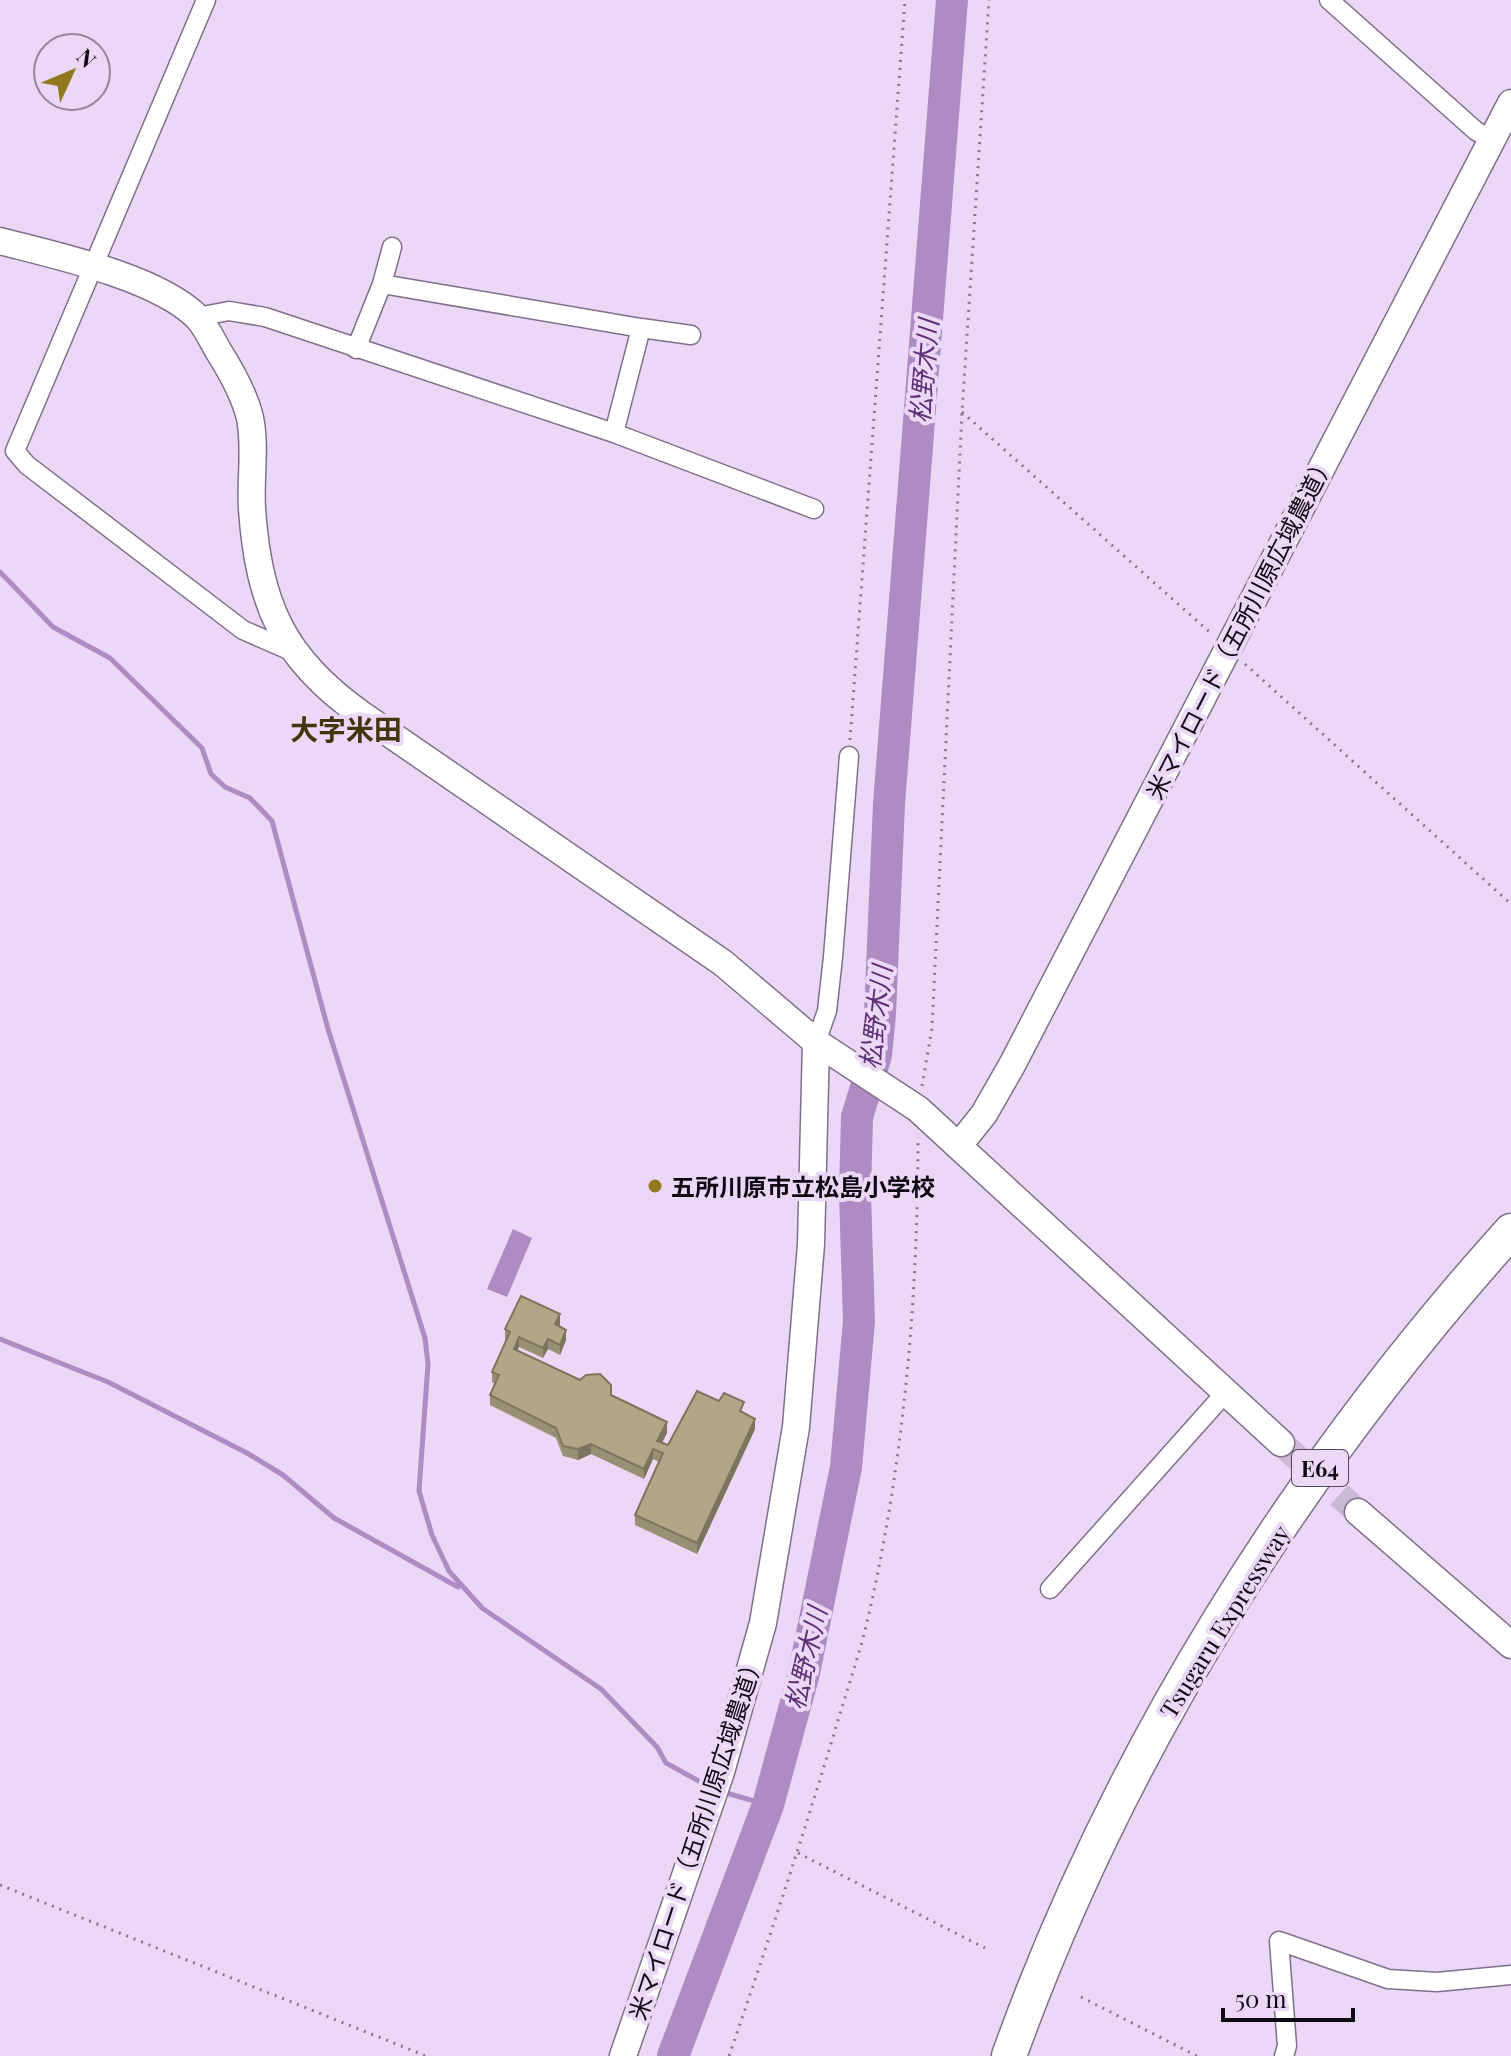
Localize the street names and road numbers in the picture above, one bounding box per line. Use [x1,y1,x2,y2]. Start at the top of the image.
street label: 米マイロード（五所川原広域農道） [1138,448,1340,804]
road number: E64 [1292,1450,1348,1486]
street label: Tsugaru Expressway [1152,1519,1296,1723]
street label: 米マイロード（五所川原広域農道） [620,1648,770,2024]

